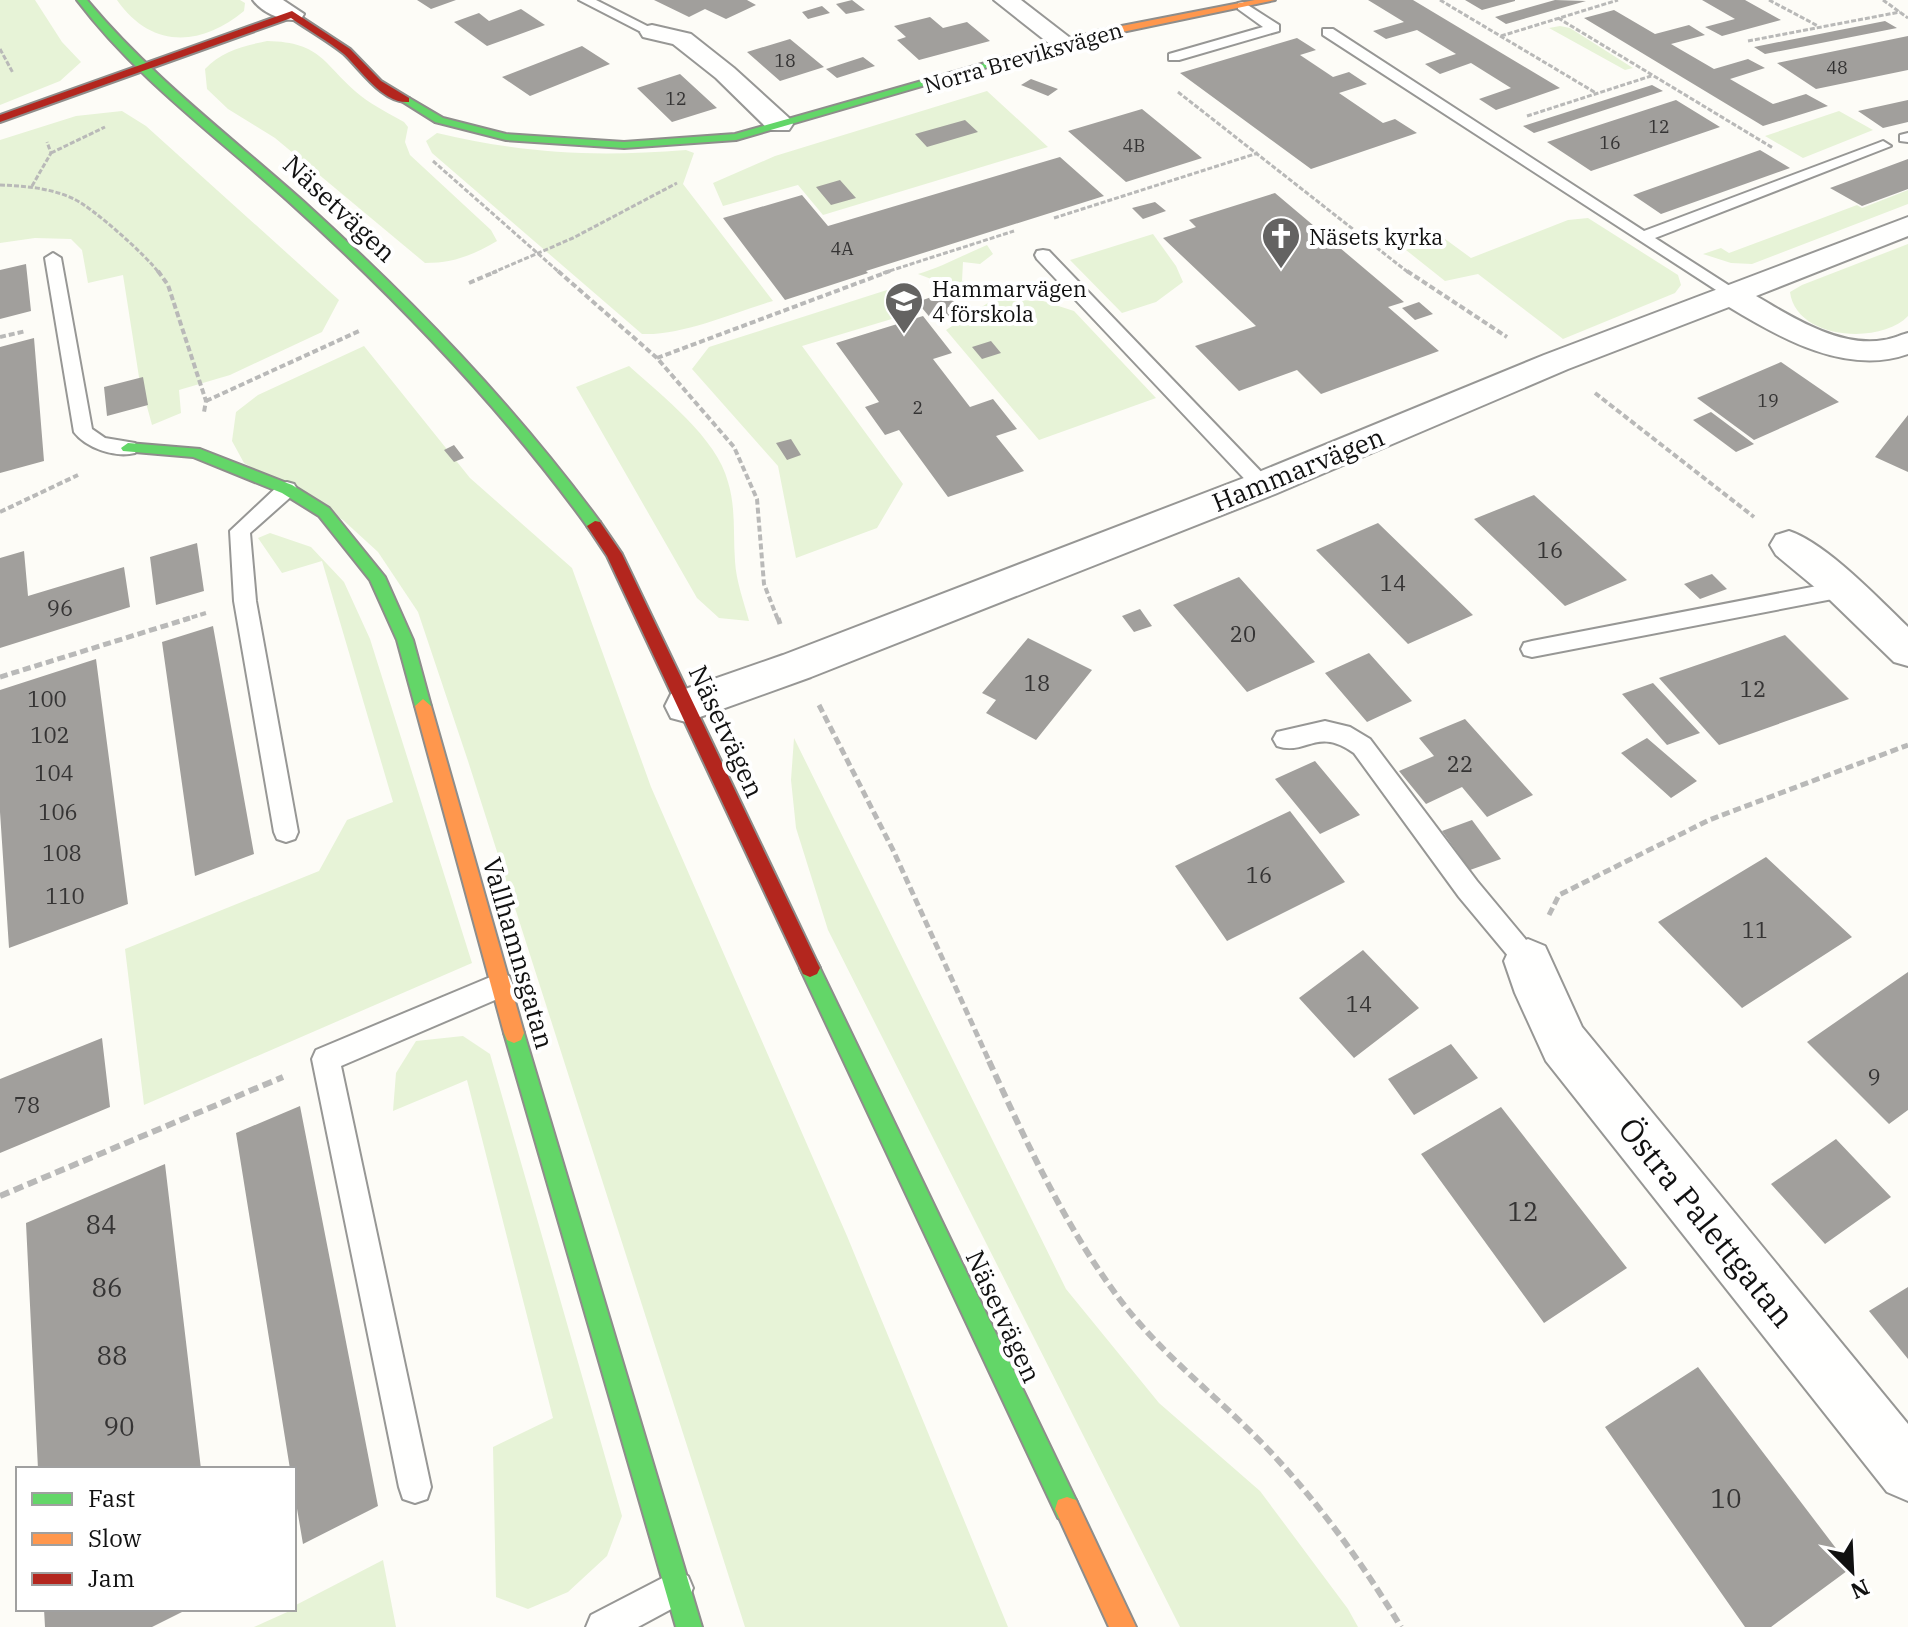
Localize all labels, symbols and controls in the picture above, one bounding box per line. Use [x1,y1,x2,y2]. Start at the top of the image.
street label: Norra Breviksvägen [920,15,1126,99]
house number: 18 [774,49,796,72]
house number: 48 [1826,56,1848,79]
house number: 12 [665,87,687,110]
house number: 12 [1648,115,1670,138]
house number: 16 [1599,131,1621,154]
house number: 4B [1123,134,1145,157]
street label: Näsetvägen [276,147,404,269]
church icon: Näsets kyrka [1260,215,1302,270]
place label: Näsets kyrka [1309,222,1443,251]
house number: 4A [830,237,854,260]
place label: Hammarvägen 4 förskola [932,274,1087,328]
school or university icon: Hammarvägen 4 förskola [883,280,925,335]
house number: 19 [1757,389,1779,412]
house number: 2 [913,396,923,419]
street label: Hammarvägen [1207,419,1389,519]
house number: 16 [1537,535,1563,564]
house number: 14 [1380,568,1406,597]
house number: 96 [47,593,73,622]
house number: 20 [1230,619,1256,648]
street label: Näsetvägen [682,659,772,803]
house number: 18 [1024,668,1050,697]
house number: 12 [1740,674,1766,703]
house number: 100 [27,684,67,713]
house number: 102 [30,720,70,749]
house number: 22 [1447,749,1473,778]
house number: 104 [34,758,74,787]
house number: 106 [38,797,78,826]
house number: 108 [42,838,82,867]
street label: Vallhamnsgatan [475,853,563,1053]
house number: 16 [1246,860,1272,889]
house number: 110 [45,881,85,910]
house number: 11 [1742,915,1768,944]
house number: 14 [1346,989,1372,1018]
house number: 9 [1867,1062,1881,1091]
house number: 78 [14,1090,40,1119]
street label: Östra Palettgatan [1609,1109,1805,1335]
house number: 12 [1507,1194,1539,1228]
house number: 84 [85,1207,117,1241]
street label: Näsetvägen [959,1244,1049,1388]
house number: 86 [91,1270,123,1304]
house number: 88 [96,1338,128,1372]
house number: 90 [103,1409,135,1443]
legend [16,1467,296,1611]
house number: 10 [1710,1481,1742,1515]
text: Fast [88,1482,135,1514]
text: Slow [88,1522,142,1554]
north arrow [1812,1531,1892,1611]
text: Jam [88,1562,135,1594]
text: N [1846,1573,1874,1607]

